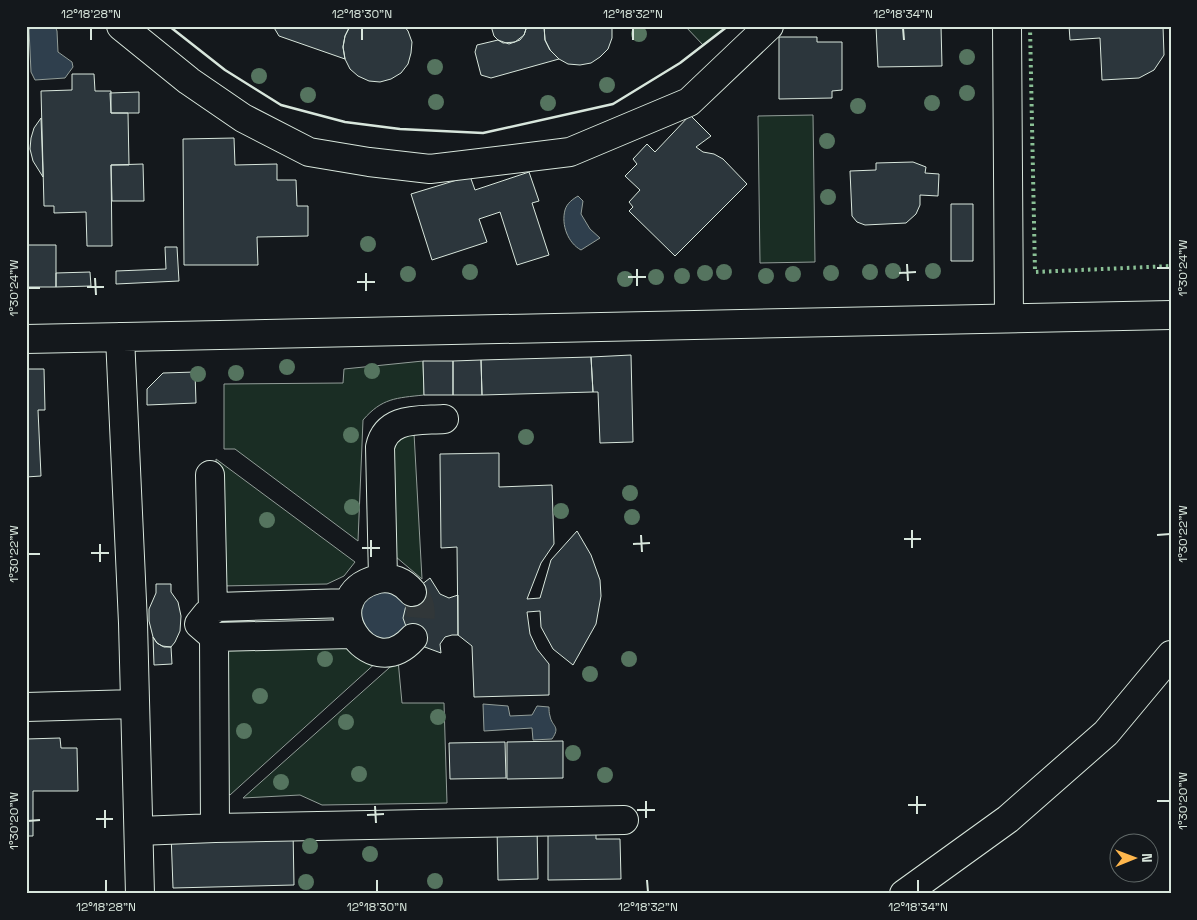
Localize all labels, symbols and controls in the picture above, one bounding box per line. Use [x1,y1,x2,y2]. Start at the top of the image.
text: 12°18'28"N [61,6,121,22]
text: 12°18'30"N [332,6,392,22]
text: 12°18'32"N [603,6,663,22]
text: 12°18'34"N [873,6,933,22]
text: 1°30'24"W [1175,239,1191,297]
text: 1°30'24"W [6,259,22,317]
text: 1°30'22"W [1175,505,1191,563]
text: 1°30'22"W [6,525,22,583]
text: 1°30'20"W [1175,771,1191,830]
text: 1°30'20"W [6,791,22,850]
north arrow [1110,832,1160,882]
text: N [1138,853,1156,863]
text: 12°18'28"N [76,899,136,915]
text: 12°18'30"N [347,899,407,915]
text: 12°18'32"N [618,899,678,915]
text: 12°18'34"N [888,899,948,915]

